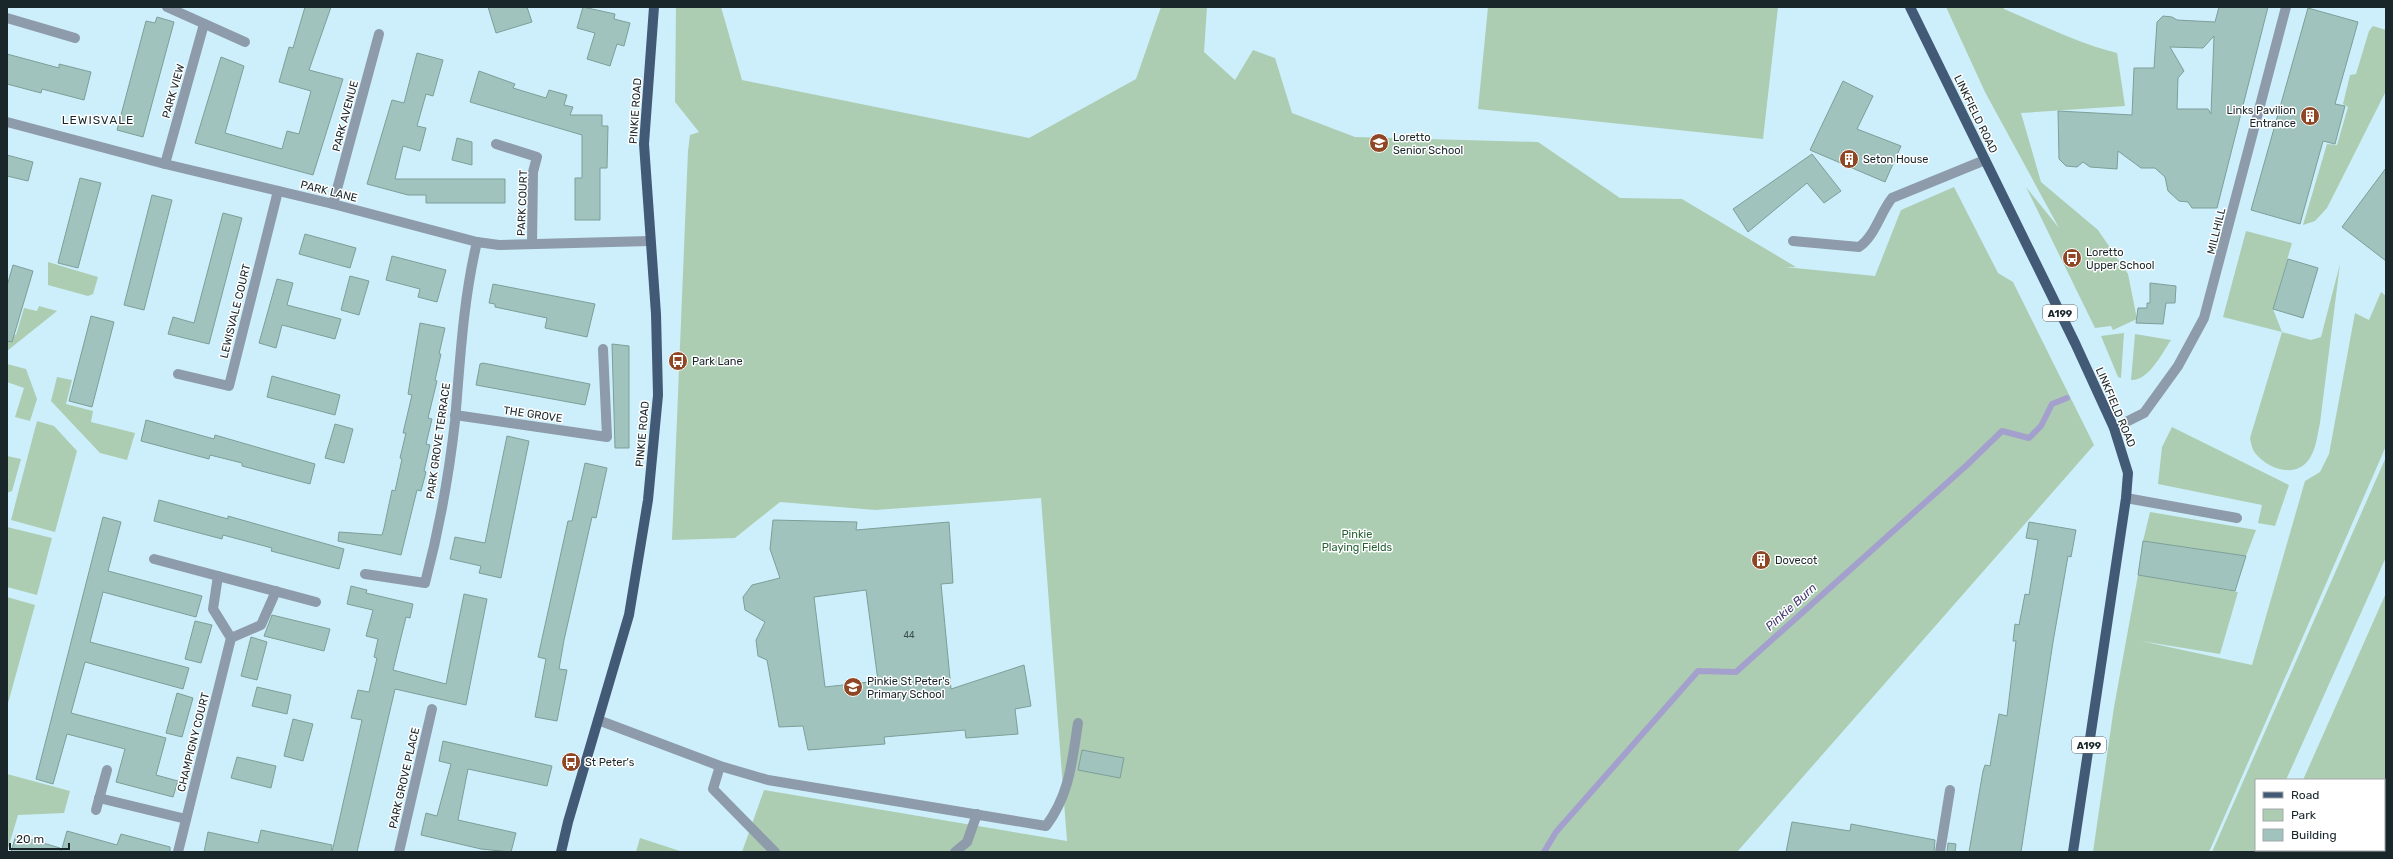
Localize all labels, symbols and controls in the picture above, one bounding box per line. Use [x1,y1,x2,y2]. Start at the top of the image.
street label: PARK VIEW [160,62,187,120]
street label: LINKFIELD ROAD [1951,73,2000,155]
street label: PINKIE ROAD [627,78,644,144]
street label: PARK AVENUE [330,79,361,153]
place label: Links Pavilion Entrance [2227,104,2296,130]
building icon: Links Pavilion Entrance [2299,105,2321,127]
district label: LEWISVALE [62,113,134,127]
place label: Loretto Senior School [1393,131,1463,157]
school or university icon: Loretto Senior School [1368,132,1390,154]
building icon: Seton House [1838,148,1860,170]
place label: Seton House [1863,153,1929,166]
street label: PARK COURT [515,169,530,236]
street label: PARK LANE [299,178,359,205]
street label: MILLHILL [2204,207,2229,256]
place label: Loretto Upper School [2086,246,2155,272]
bus stop icon: Loretto Upper School [2061,247,2083,269]
street label: LEWISVALE COURT [217,262,254,360]
road number: A199 [2043,305,2077,321]
bus stop icon: Park Lane [667,350,689,372]
place label: Park Lane [692,355,743,368]
street label: LINKFIELD ROAD [2093,365,2138,449]
street label: PARK GROVE TERRACE [424,382,453,500]
street label: PINKIE ROAD [633,401,652,468]
street label: THE GROVE [503,404,564,425]
park label: Pinkie Playing Fields [1322,528,1393,554]
building icon: Dovecot [1750,549,1772,571]
place label: Dovecot [1775,554,1818,567]
water label: Pinkie Burn [1763,580,1819,634]
house number: 44 [903,630,915,640]
place label: Pinkie St Peter's Primary School [867,675,950,701]
school or university icon: Pinkie St Peter's Primary School [842,676,864,698]
street label: CHAMPIGNY COURT [175,690,212,793]
street label: PARK GROVE PLACE [387,726,423,830]
road number: A199 [2072,737,2106,753]
bus stop icon: St Peter's [560,751,582,773]
place label: St Peter's [585,756,635,769]
legend [2255,779,2385,851]
text: Road [2291,788,2319,802]
text: Park [2291,808,2317,822]
scale bar [10,825,69,851]
text: Building [2291,828,2337,842]
text: 20 m [16,832,44,846]

